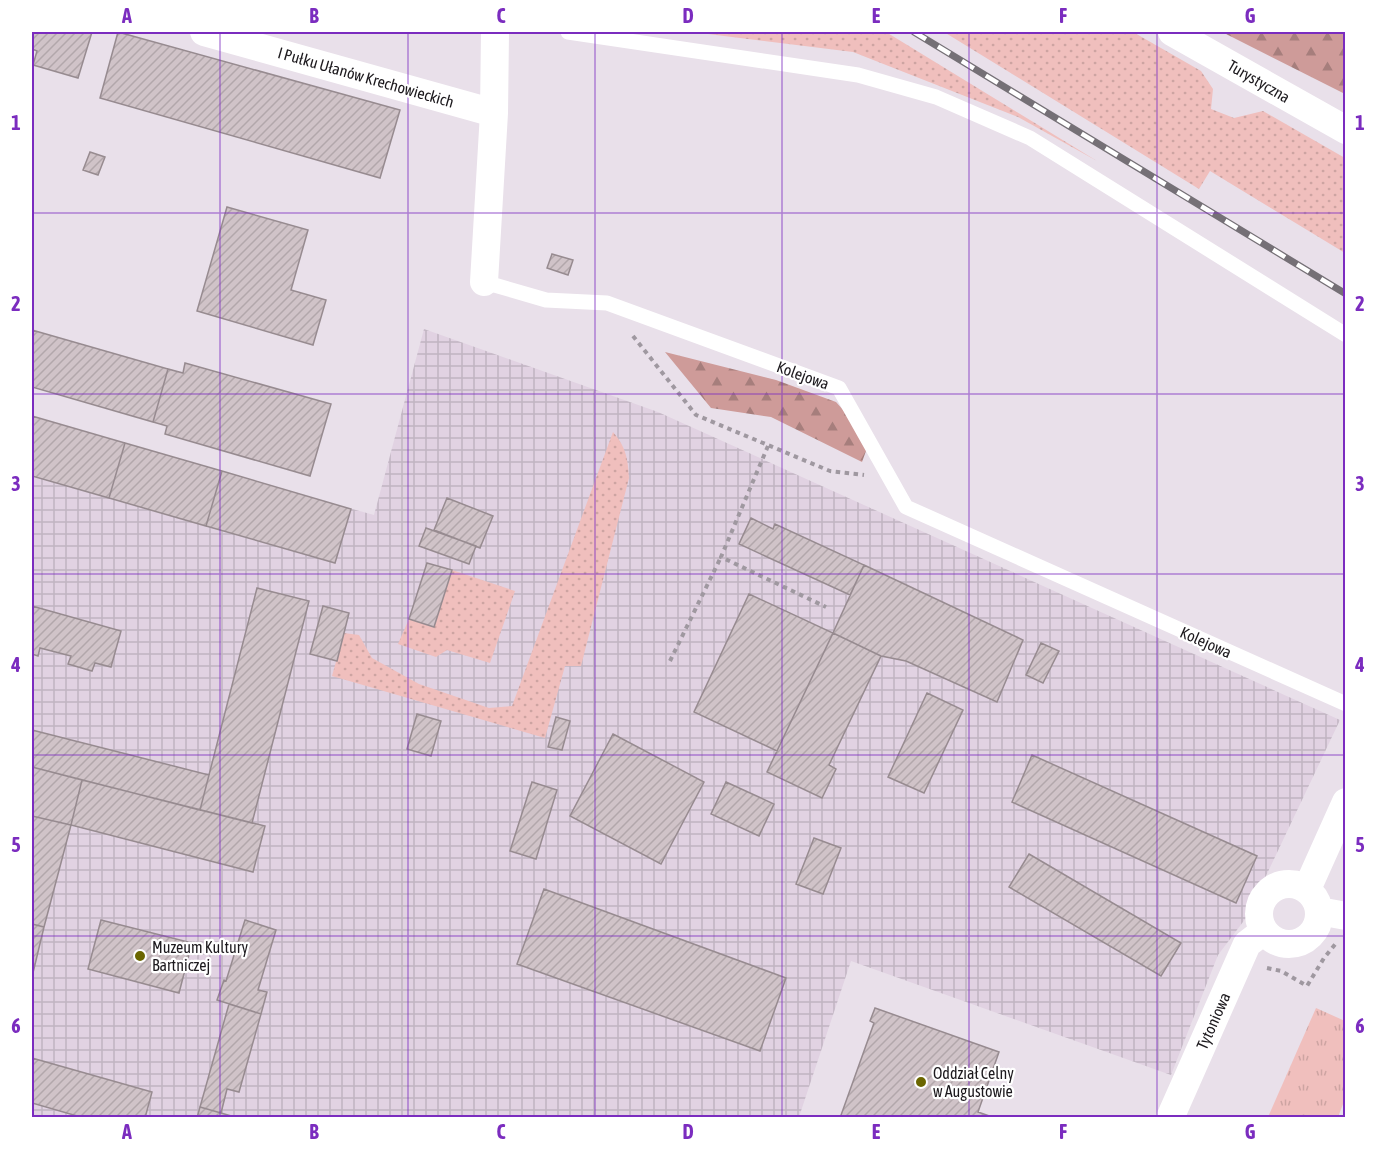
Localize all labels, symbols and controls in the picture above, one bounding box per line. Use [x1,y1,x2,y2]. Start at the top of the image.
text: A [121,4,132,27]
text: B [309,4,319,27]
text: C [497,4,506,27]
text: D [682,4,694,27]
text: E [872,4,881,27]
text: F [1059,4,1067,27]
text: G [1245,4,1256,27]
street label: I Pułku Ułanów Krechowieckich [276,43,456,111]
street label: Turystyczna [1224,56,1293,107]
text: 1 [11,111,21,134]
text: 1 [1355,111,1365,134]
text: 2 [11,292,21,315]
text: 2 [1355,292,1365,315]
street label: Kolejowa [774,357,832,394]
text: 3 [11,472,21,495]
text: 3 [1355,472,1365,495]
street label: Kolejowa [1177,623,1234,662]
text: 4 [10,653,21,676]
text: 4 [1354,653,1365,676]
text: 5 [11,833,21,856]
text: 5 [1355,833,1365,856]
place label: Muzeum Kultury Bartniczej [152,938,248,975]
marker: Muzeum Kultury Bartniczej [133,949,147,963]
street label: Tytoniowa [1192,990,1234,1053]
text: 6 [11,1014,21,1037]
text: 6 [1355,1014,1365,1037]
place label: Oddział Celny w Augustowie [933,1064,1014,1101]
marker: Oddział Celny w Augustowie [914,1075,928,1089]
text: A [121,1120,132,1143]
text: B [309,1120,319,1143]
text: C [497,1120,506,1143]
text: D [682,1120,694,1143]
text: E [872,1120,881,1143]
text: F [1059,1120,1067,1143]
text: G [1245,1120,1256,1143]

